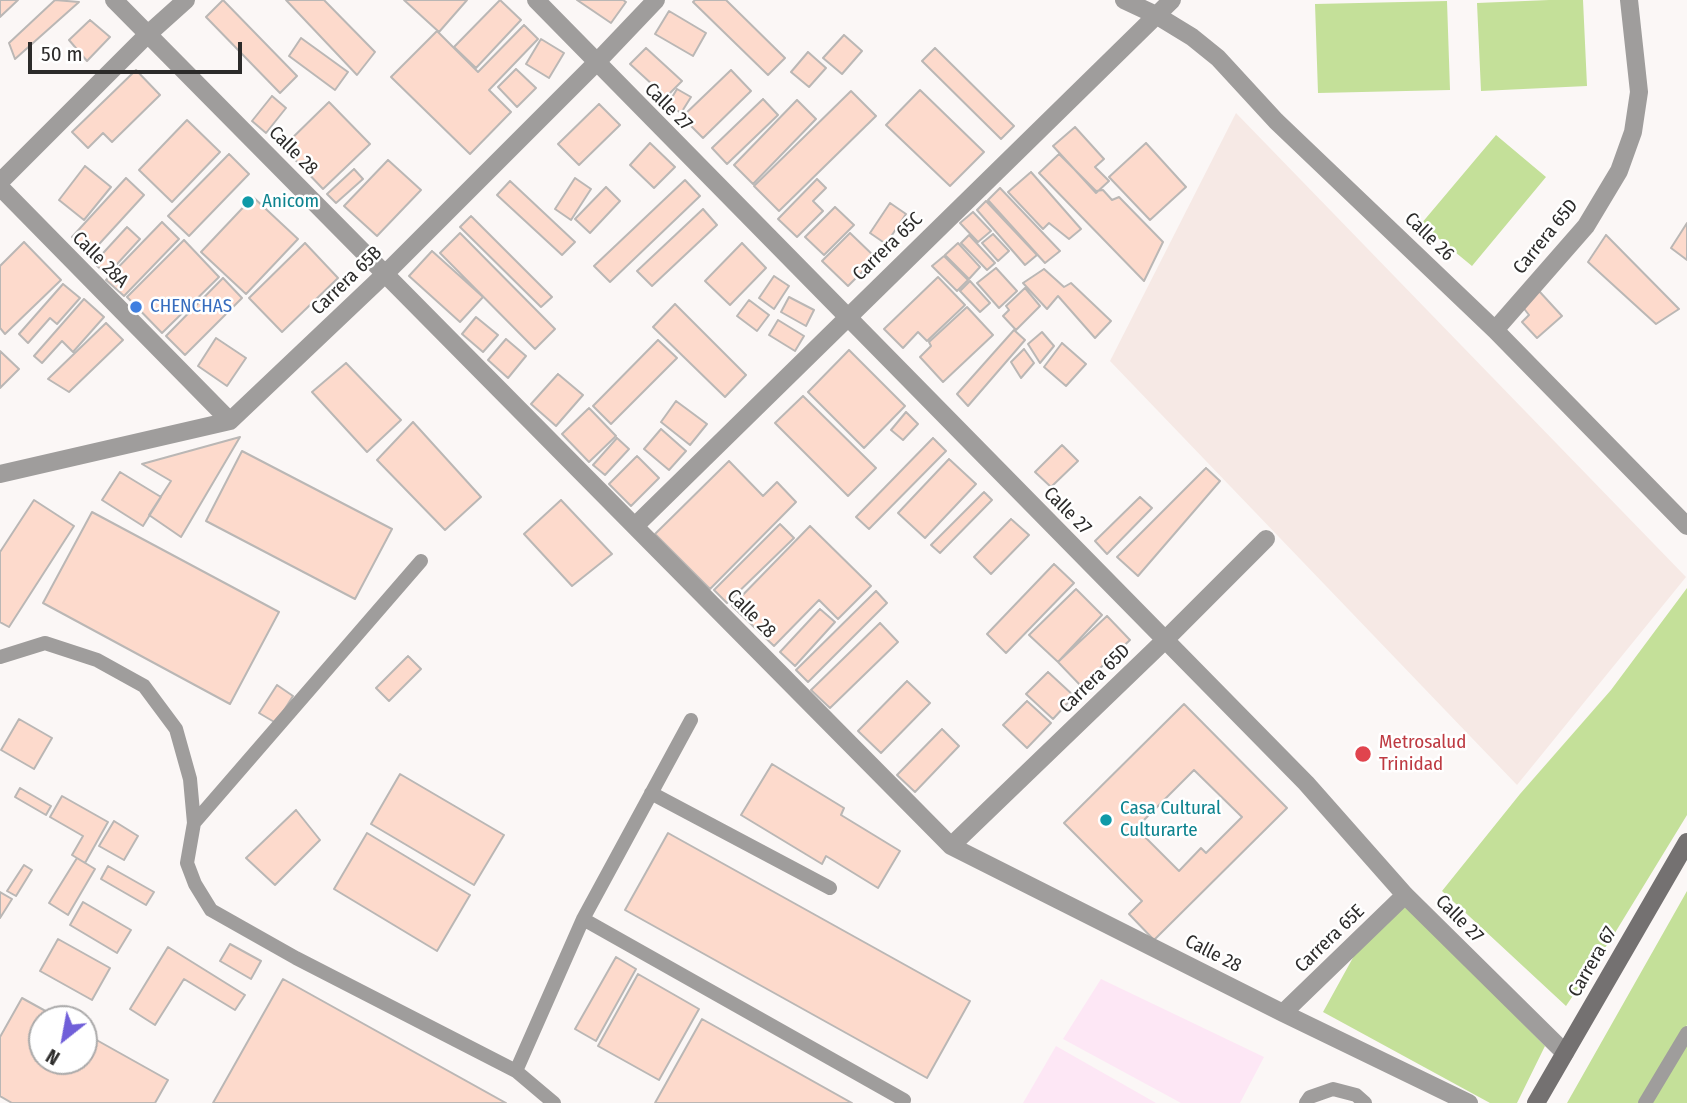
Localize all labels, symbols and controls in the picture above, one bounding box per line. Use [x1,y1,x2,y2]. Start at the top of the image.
scale bar [32,28,245,72]
text: 50 m [41,41,83,67]
street label: Calle 27 [639,78,697,136]
street label: Calle 28 [264,122,322,180]
place label: Anicom [262,191,319,213]
marker: Anicom [240,194,256,210]
street label: Carrera 65D [1509,195,1583,279]
street label: Carrera 65C [848,208,928,286]
street label: Calle 26 [1399,208,1459,266]
street label: Calle 28A [67,227,133,293]
street label: Carrera 65B [307,242,387,320]
place label: CHENCHAS [150,296,232,318]
marker: CHENCHAS [128,299,144,315]
street label: Calle 27 [1038,482,1096,540]
street label: Calle 28 [722,585,780,643]
street label: Carrera 65D [1055,640,1135,718]
place label: Metrosalud Trinidad [1379,732,1466,776]
marker: Metrosalud Trinidad [1353,744,1373,764]
place label: Casa Cultural Culturarte [1120,798,1221,842]
marker: Casa Cultural Culturarte [1098,812,1114,828]
street label: Calle 27 [1430,890,1488,948]
street label: Carrera 65E [1291,900,1369,978]
street label: Carrera 67 [1564,923,1622,1001]
street label: Calle 28 [1181,930,1245,978]
north arrow [28,1005,98,1075]
text: N [42,1044,64,1070]

